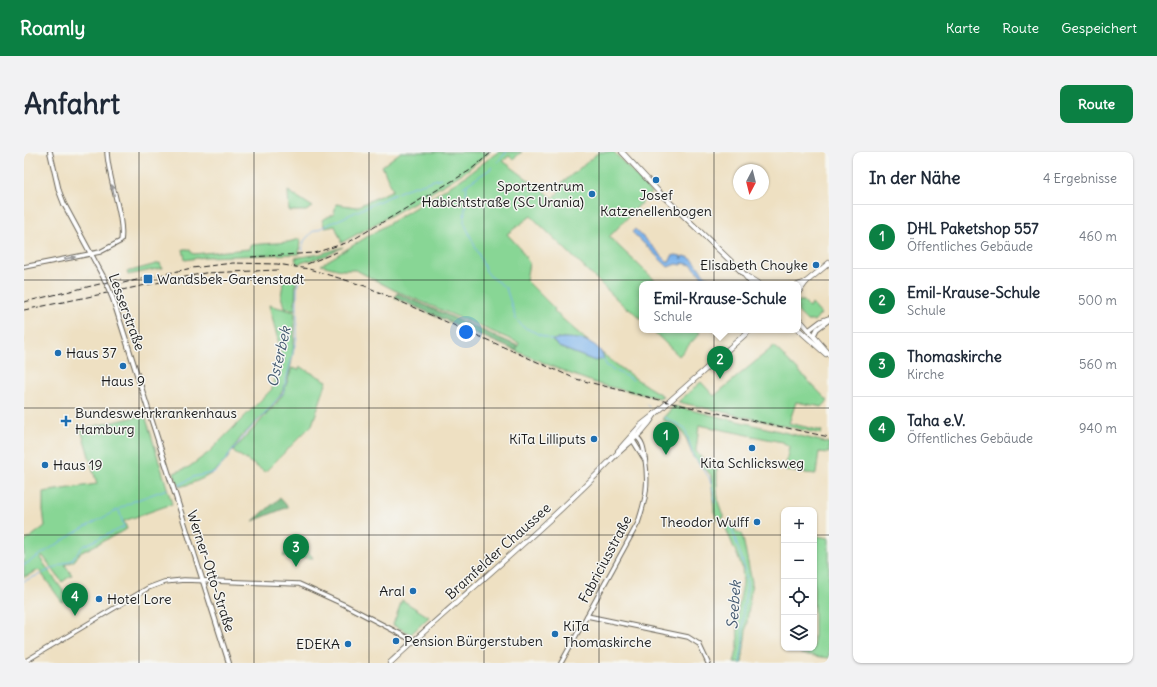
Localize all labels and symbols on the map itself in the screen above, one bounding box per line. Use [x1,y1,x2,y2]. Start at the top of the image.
north arrow [733,164,769,200]
marker: Josef Katzenellenbogen [651,175,661,185]
place label: Sportzentrum Habichtstraße (SC Urania) [422,177,584,211]
one-way arrow [109,184,115,196]
place label: Josef Katzenellenbogen [600,186,712,220]
marker: Sportzentrum Habichtstraße (SC Urania) [587,189,597,199]
one-way arrow [64,255,76,261]
place label: Elisabeth Choyke [700,256,808,274]
marker: Elisabeth Choyke [811,260,821,270]
place label: Wandsbek-Gartenstadt [157,270,304,288]
street label: Lesserstraße [105,271,149,353]
marker: Wandsbek-Gartenstadt [142,273,154,285]
your location [456,322,476,342]
water label: Osterbek [262,323,295,389]
place label: Haus 37 [66,344,117,362]
pin: 2 [707,346,733,379]
marker: Haus 37 [53,348,63,358]
marker: Haus 9 [118,361,128,371]
place label: Haus 9 [101,372,145,390]
place label: Bundeswehrkrankenhaus Hamburg [75,404,237,438]
marker: Bundeswehrkrankenhaus Hamburg [60,415,72,427]
pin: 1 [653,422,679,455]
place label: KiTa Lilliputs [509,430,586,448]
marker: KiTa Lilliputs [589,434,599,444]
marker: Kita Schlicksweg [747,443,757,453]
place label: Kita Schlicksweg [700,454,804,472]
place label: Haus 19 [53,456,102,474]
marker: Haus 19 [40,460,50,470]
street label: Bramfelder Chaussee [442,499,554,603]
street label: Werner-Otto-Straße [183,508,239,634]
street label: Fabriciusstraße [574,512,636,606]
place label: Theodor Wulff [660,513,749,531]
marker: Theodor Wulff [752,517,762,527]
pin: 3 [283,534,309,567]
water label: Seebek [722,579,745,630]
place label: Aral [379,582,405,600]
pin: 4 [62,583,88,616]
marker: Aral [408,586,418,596]
place label: Hotel Lore [107,590,172,608]
marker: Hotel Lore [94,594,104,604]
place label: KiTa Thomaskirche [563,617,652,651]
marker: KiTa Thomaskirche [550,629,560,639]
place label: Pension Bürgerstuben [404,632,543,650]
place label: EDEKA [296,635,340,653]
marker: Pension Bürgerstuben [391,636,401,646]
marker: EDEKA [343,639,353,649]

